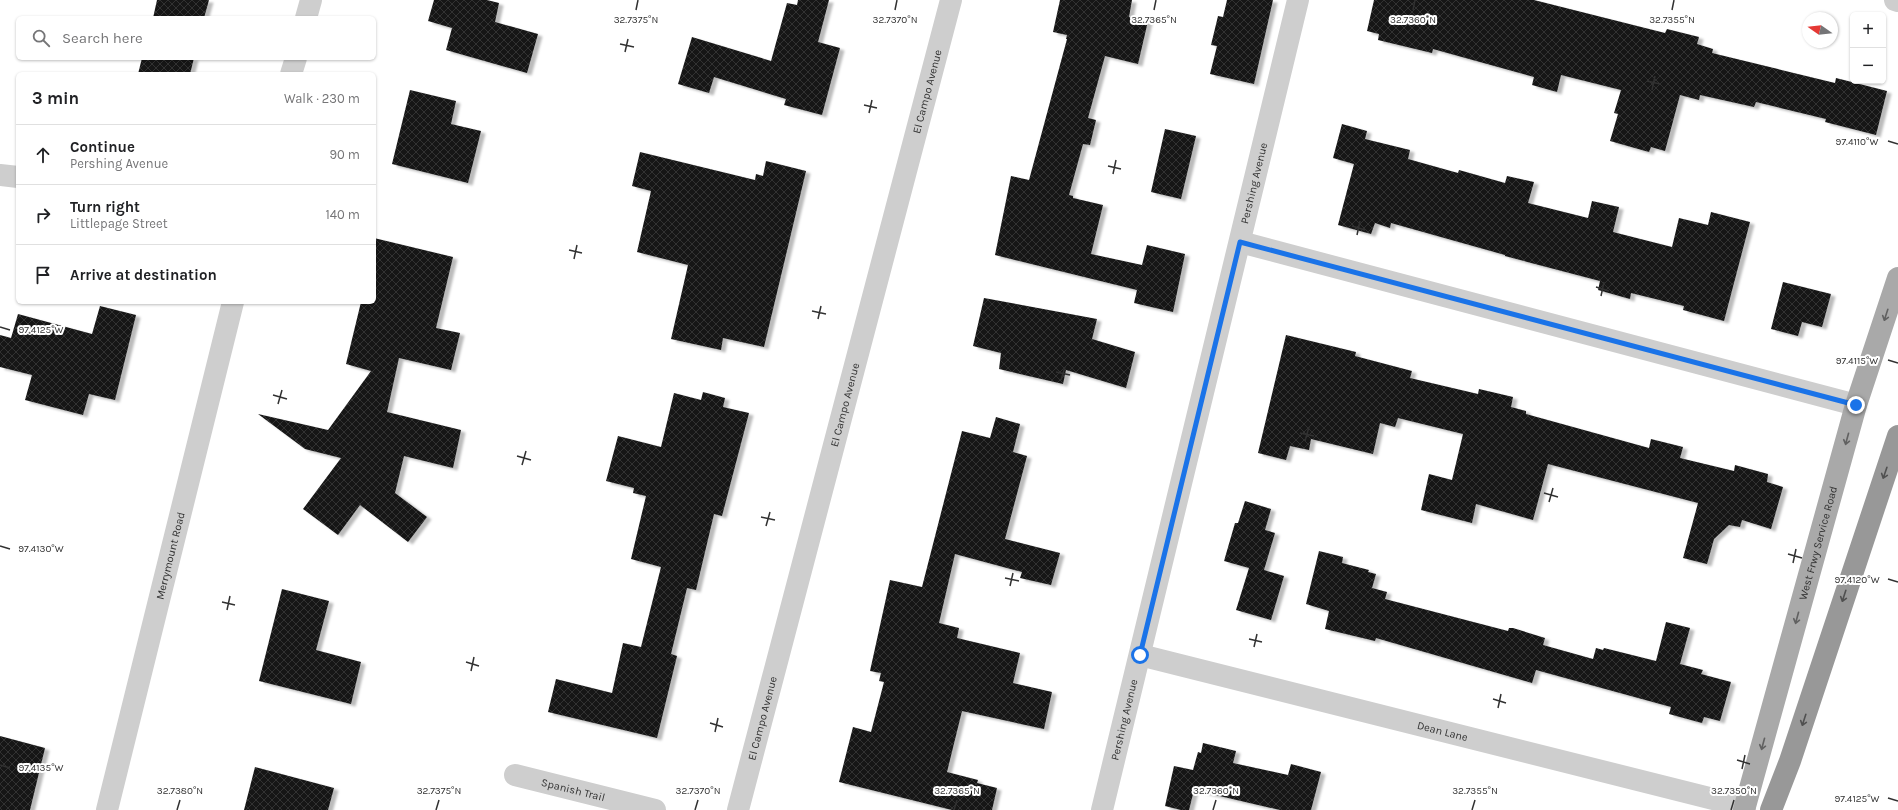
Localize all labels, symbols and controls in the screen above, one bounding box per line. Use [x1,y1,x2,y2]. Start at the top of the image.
north arrow [1802,12,1838,48]
map controls [1850,12,1886,84]
button: + [1850,12,1886,48]
text: 32.7375°N [614,14,658,26]
text: 32.7370°N [873,14,917,26]
text: 32.7365°N [1131,14,1177,26]
text: 32.7360°N [1390,14,1436,26]
text: 32.7355°N [1649,14,1695,26]
search box [16,16,376,60]
icon: search [30,27,52,49]
text: Search here [62,29,143,47]
street label: El Campo Avenue [910,48,944,135]
button: − [1850,48,1886,84]
text: 3 min [32,88,79,108]
text: Walk · 230 m [284,91,360,106]
text: 97.4110°W [1836,136,1878,148]
text: Continue [70,138,135,156]
street label: Pershing Avenue [1238,141,1270,225]
icon: ahead [32,144,54,166]
text: 90 m [329,147,360,162]
text: Pershing Avenue [70,156,168,171]
text: Turn right [70,198,140,216]
icon: right [32,204,54,226]
text: 140 m [325,207,360,222]
text: Littlepage Street [70,216,168,231]
icon: arrive [32,264,54,286]
text: Arrive at destination [70,266,217,284]
one-way arrow [1882,309,1889,322]
text: 97.4125°W [19,324,64,336]
text: 97.4115°W [1836,355,1878,367]
street label: El Campo Avenue [827,361,862,448]
route end [1847,396,1865,414]
one-way arrow [1843,432,1850,445]
one-way arrow [1881,466,1888,479]
street label: West Frwy Service Road [1796,485,1840,601]
street label: Merrymount Road [153,511,187,601]
text: 97.4130°W [18,543,64,555]
text: 97.4120°W [1834,574,1880,586]
one-way arrow [1840,590,1848,602]
one-way arrow [1793,612,1800,625]
route start [1131,646,1149,664]
street label: El Campo Avenue [745,674,780,762]
street label: Pershing Avenue [1108,677,1140,762]
one-way arrow [1800,713,1807,726]
street label: Dean Lane [1416,718,1470,744]
one-way arrow [1758,737,1766,750]
text: 97.4135°W [18,762,64,774]
street label: Spanish Trail [540,775,606,804]
text: 32.7380°N [157,785,203,797]
text: 32.7375°N [417,785,461,797]
text: 32.7370°N [676,785,720,797]
text: 32.7365°N [934,785,980,797]
text: 32.7360°N [1193,785,1239,797]
text: 32.7355°N [1452,785,1498,797]
text: 32.7350°N [1711,785,1757,797]
text: 97.4125°W [1835,793,1880,805]

